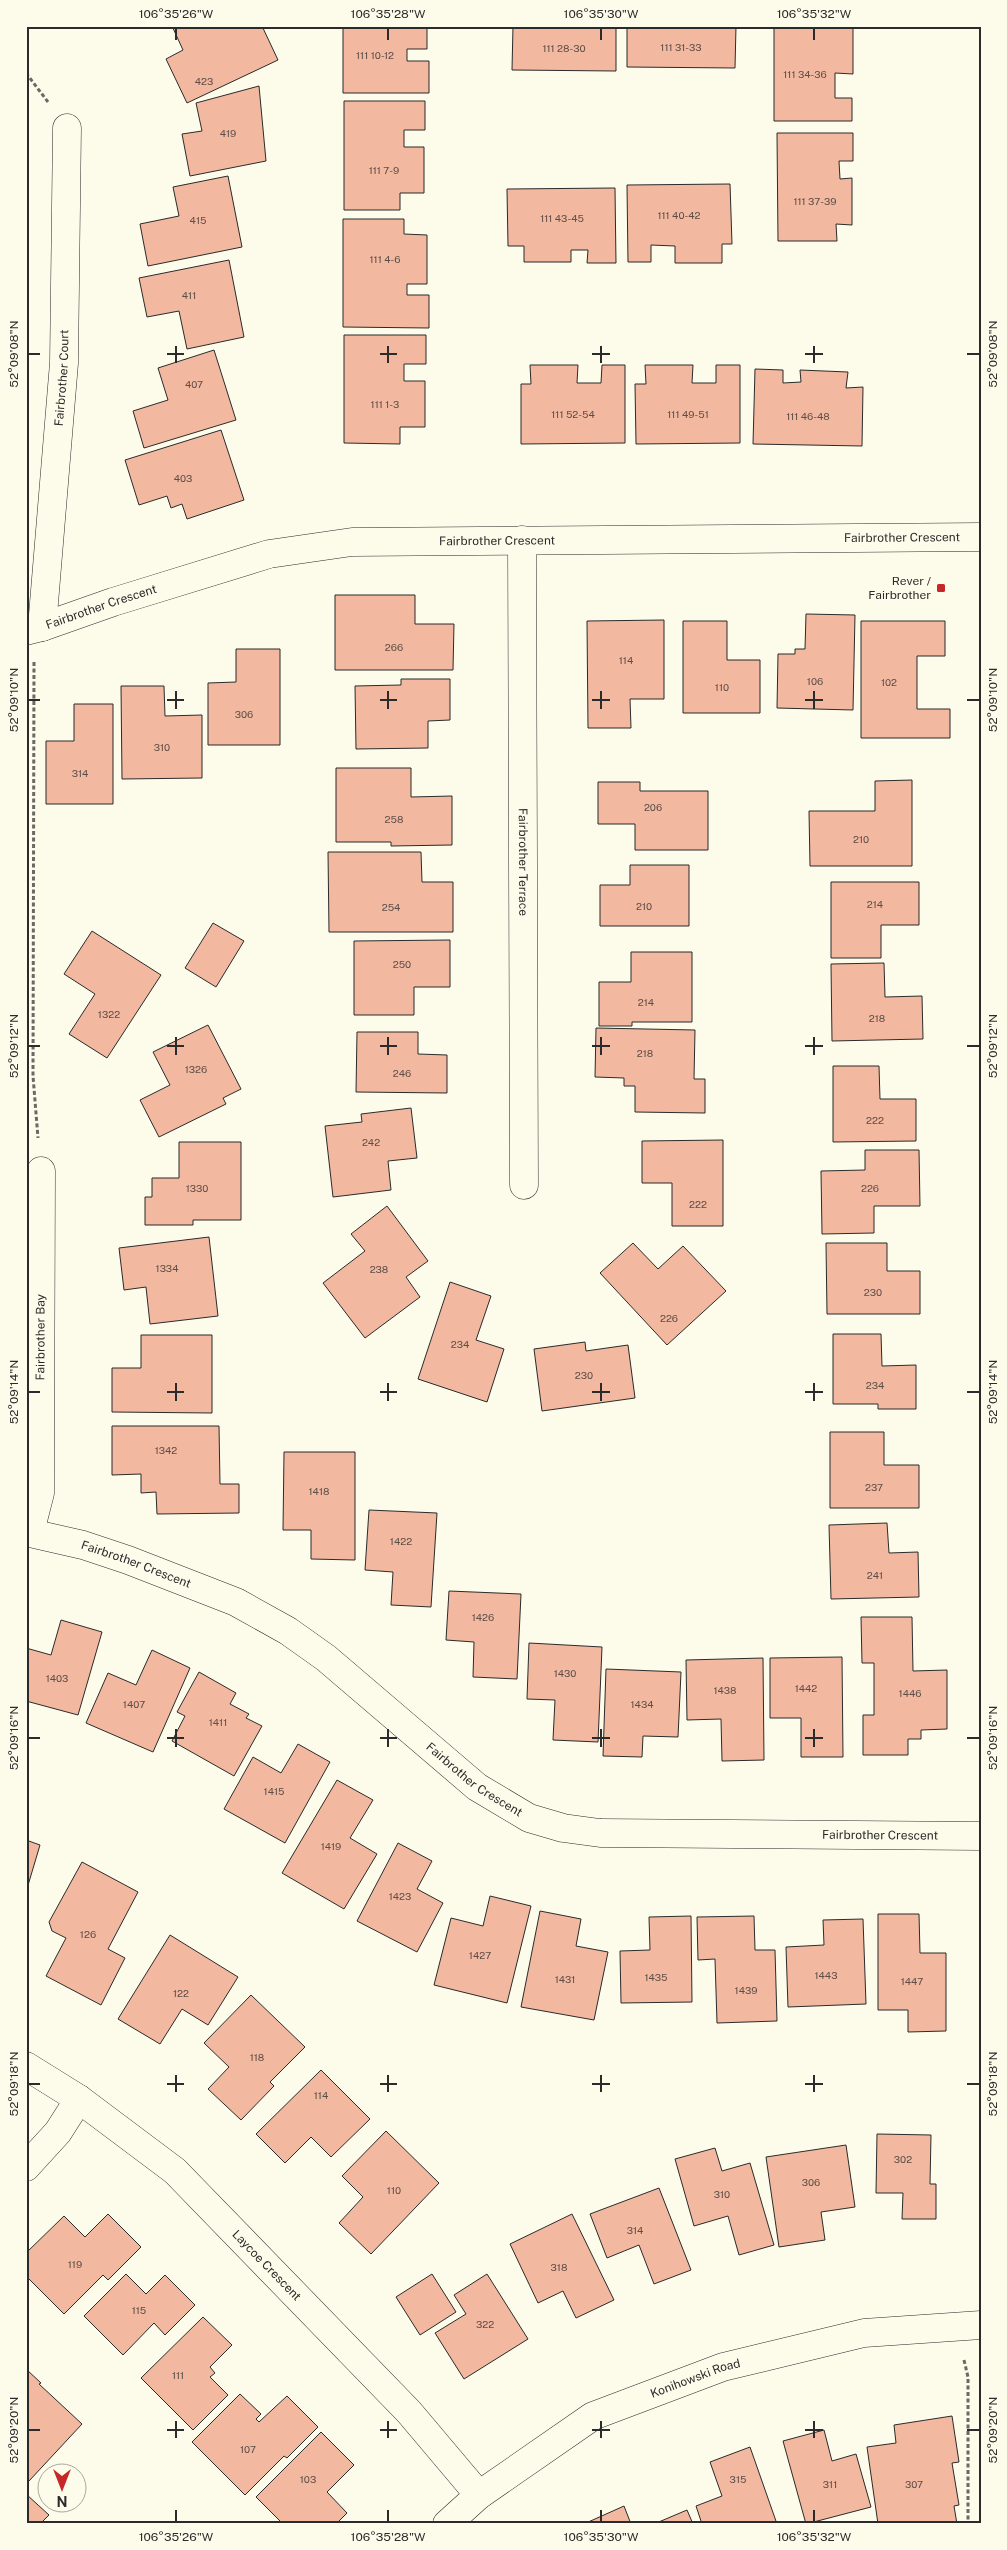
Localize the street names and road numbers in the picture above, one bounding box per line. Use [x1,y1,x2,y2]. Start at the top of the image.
street label: Fairbrother Court [52,329,71,427]
street label: Fairbrother Crescent [844,530,961,545]
street label: Fairbrother Crescent [439,533,556,548]
street label: Fairbrother Crescent [44,582,159,632]
street label: Fairbrother Terrace [516,808,530,916]
street label: Fairbrother Bay [33,1293,48,1381]
street label: Fairbrother Crescent [79,1538,193,1591]
street label: Fairbrother Crescent [423,1740,525,1820]
street label: Fairbrother Crescent [822,1828,939,1843]
street label: Laycoe Crescent [229,2227,304,2304]
street label: Konihowski Road [648,2356,742,2401]

